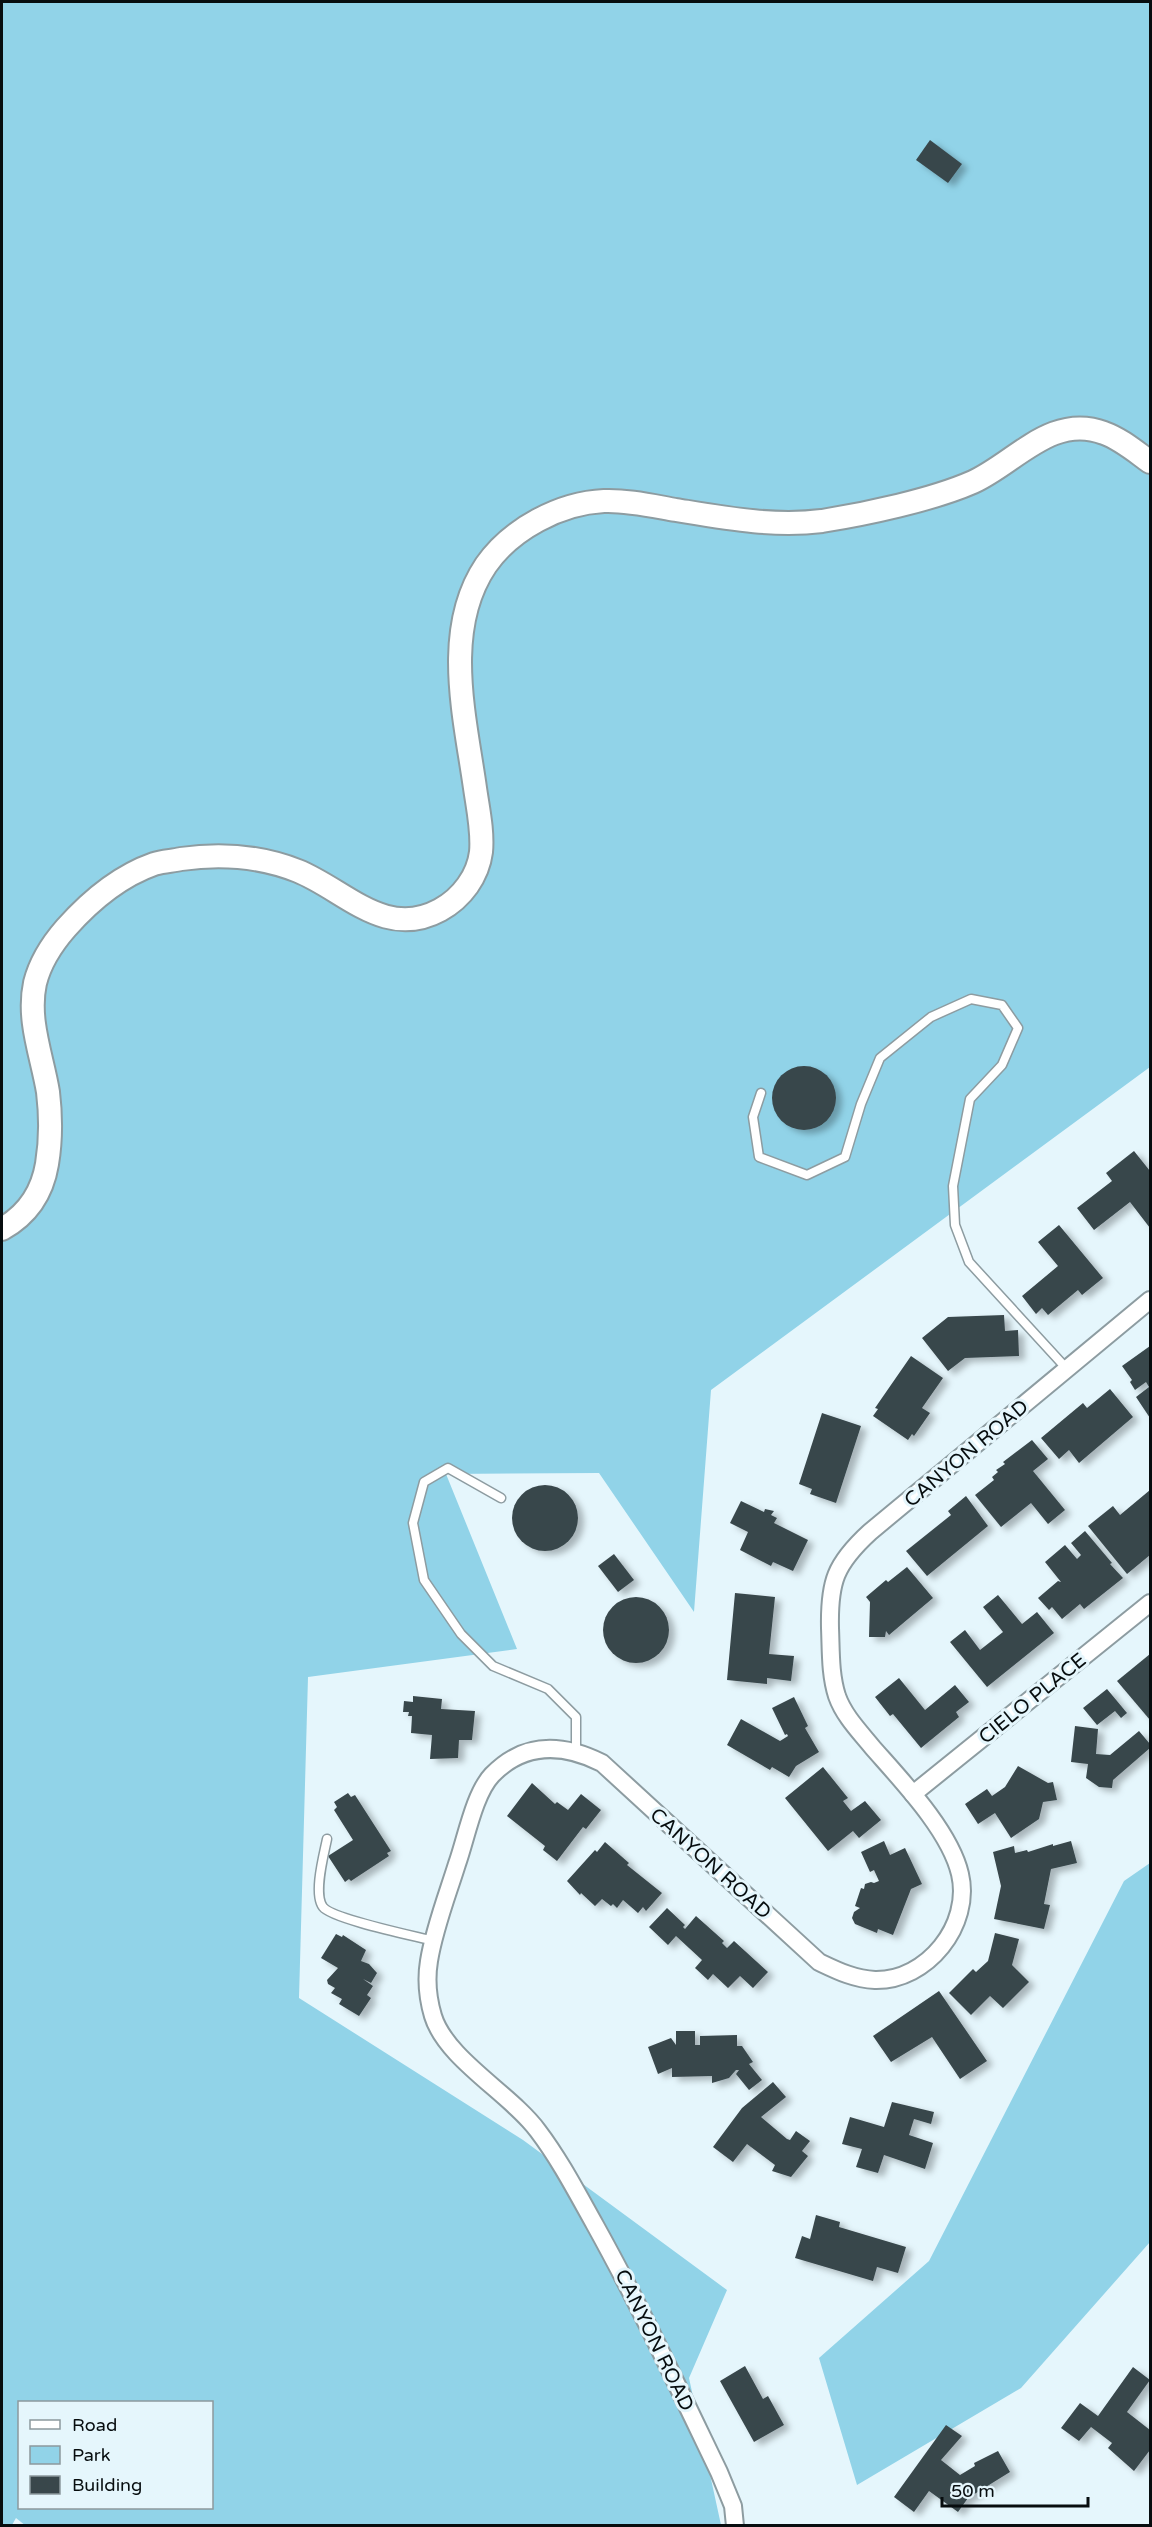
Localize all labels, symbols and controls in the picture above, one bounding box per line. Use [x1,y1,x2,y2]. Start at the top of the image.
street label: CANYON ROAD [900,1395,1034,1513]
street label: CIELO PLACE [974,1648,1091,1749]
street label: CANYON ROAD [645,1803,776,1924]
street label: CANYON ROAD [609,2266,699,2415]
legend [18,2401,213,2509]
text: Road [72,2414,117,2436]
text: Park [72,2444,111,2466]
scale bar [942,2470,1088,2508]
text: Building [72,2474,142,2496]
text: 50 m [951,2480,995,2502]

